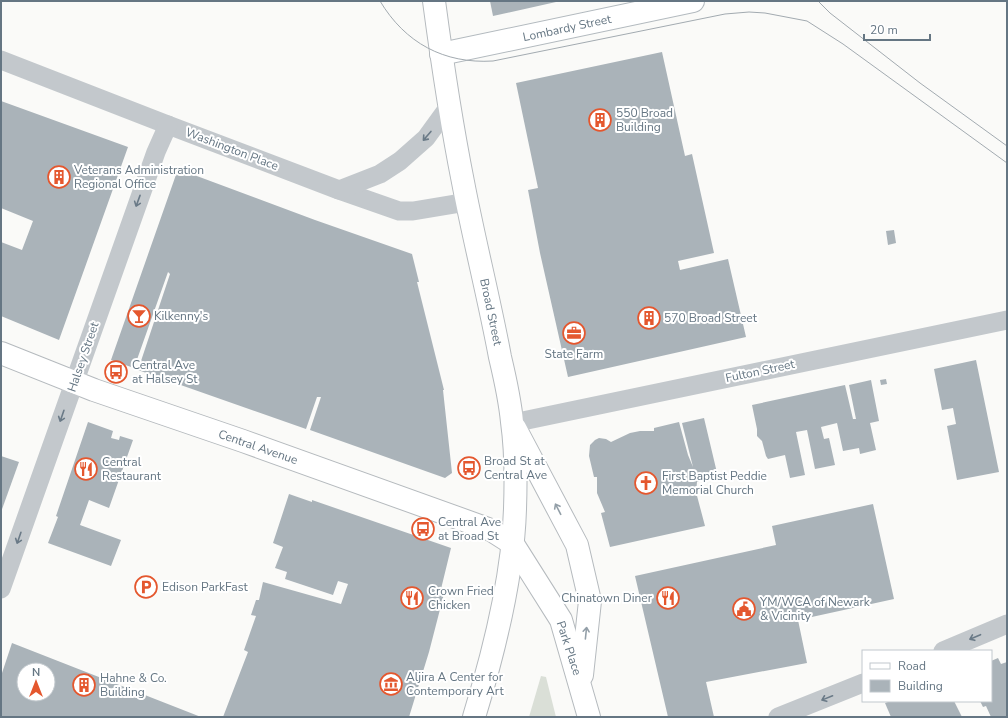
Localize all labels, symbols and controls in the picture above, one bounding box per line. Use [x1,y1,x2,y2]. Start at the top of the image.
street label: Lombardy Street [521,11,613,45]
scale bar [864,16,930,42]
text: 20 m [870,22,898,38]
place label: 550 Broad Building [616,105,673,135]
building icon: 550 Broad Building [587,107,613,133]
street label: Washington Place [183,124,281,174]
one-way arrow [422,131,431,142]
place label: Veterans Administration Regional Office [73,162,204,192]
building icon: Veterans Administration Regional Office [46,164,72,190]
one-way arrow [134,194,142,206]
street label: Broad Street [476,277,506,348]
bar icon: Kilkenny's [126,303,152,329]
building icon: 570 Broad Street [636,305,662,331]
place label: Kilkenny's [154,308,208,324]
place label: 570 Broad Street [664,310,758,326]
street label: Halsey Street [64,319,103,394]
office icon: State Farm [561,320,587,346]
place label: State Farm [545,346,603,362]
street label: Fulton Street [724,356,797,386]
place label: Central Ave at Halsey St [132,357,198,387]
bus stop icon: Central Ave at Halsey St [103,359,129,385]
one-way arrow [58,409,65,422]
street label: Central Avenue [216,426,300,468]
place label: Broad St at Central Ave [484,453,547,483]
place label: Central Restaurant [102,454,162,484]
bus stop icon: Broad St at Central Ave [456,455,482,481]
restaurant icon: Central Restaurant [73,456,99,482]
place label: First Baptist Peddie Memorial Church [662,468,767,498]
church icon: First Baptist Peddie Memorial Church [633,470,659,496]
one-way arrow [554,504,561,516]
place label: Central Ave at Broad St [438,514,501,544]
bus stop icon: Central Ave at Broad St [410,516,436,542]
one-way arrow [15,532,22,545]
parking icon: Edison ParkFast [133,574,159,600]
place label: Edison ParkFast [162,579,248,595]
place label: Crown Fried Chicken [428,583,494,613]
restaurant icon: Crown Fried Chicken [399,585,425,611]
restaurant icon: Chinatown Diner [655,585,681,611]
place label: Chinatown Diner [561,590,653,606]
place label: YM/WCA of Newark & Vicinity [759,594,871,624]
public building icon: YM/WCA of Newark & Vicinity [731,596,757,622]
street label: Park Place [553,619,585,677]
one-way arrow [583,627,590,640]
one-way arrow [970,634,982,642]
legend [862,650,992,702]
text: Road [898,658,926,674]
north arrow [16,662,56,702]
text: N [32,665,40,680]
place label: Aljira A Center for Contemporary Art [406,669,504,699]
place label: Hahne & Co. Building [100,670,167,700]
museum icon: Aljira A Center for Contemporary Art [378,671,404,697]
building icon: Hahne & Co. Building [71,672,97,698]
text: Building [898,678,943,694]
one-way arrow [821,694,833,702]

